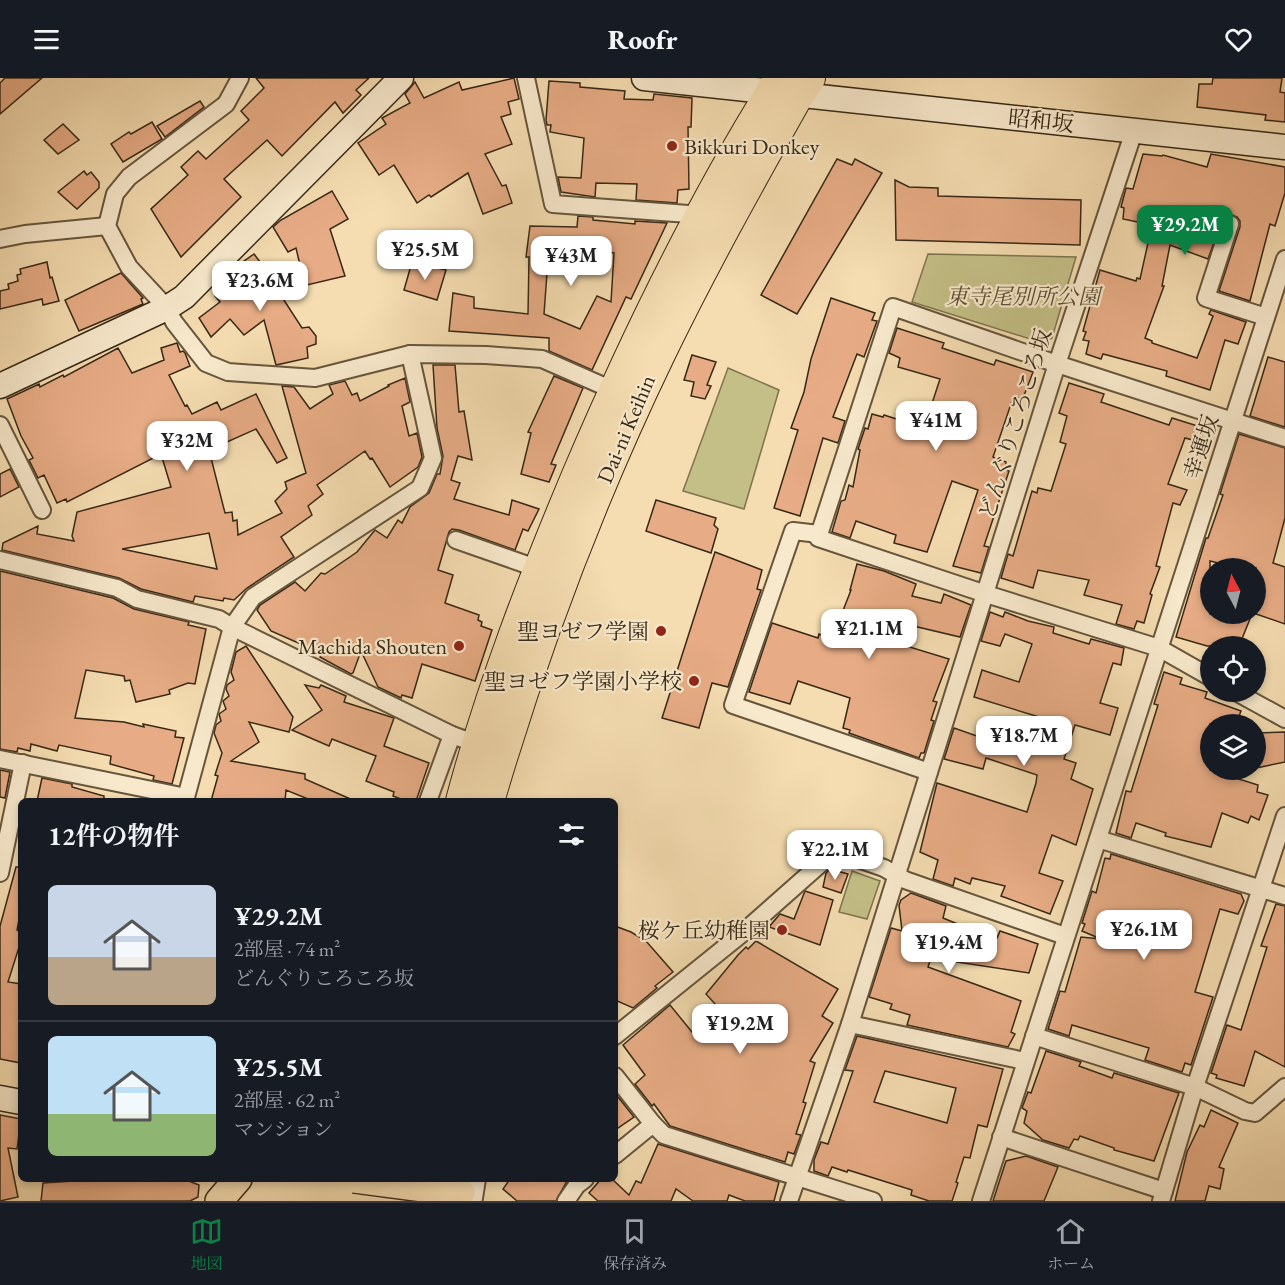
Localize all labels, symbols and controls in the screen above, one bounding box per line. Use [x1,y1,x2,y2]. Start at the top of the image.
text: Roofr [608,22,677,57]
icon: menu [30,23,63,56]
icon: heart [1222,23,1255,56]
street label: 昭和坂 [1007,103,1075,139]
place label: Bikkuri Donkey [684,132,820,161]
marker: Bikkuri Donkey [665,139,679,153]
pin: ¥29.2M [1136,205,1234,256]
text: ¥29.2M [1151,211,1219,237]
pin: ¥25.5M [376,230,474,281]
text: ¥25.5M [391,236,459,262]
pin: ¥43M [535,236,607,287]
text: ¥43M [545,242,597,268]
pin: ¥23.6M [211,261,309,312]
text: ¥23.6M [226,267,294,293]
park label: 東寺尾別所公園 [946,282,1103,311]
street label: どんぐりころころ坂 [972,325,1058,523]
street label: Dai-ni Keihin [590,370,662,488]
pin: ¥41M [900,401,972,452]
text: ¥41M [910,407,962,433]
street label: 幸運坂 [1177,411,1225,483]
pin: ¥32M [151,421,223,472]
text: ¥32M [161,427,213,453]
north arrow [1200,558,1266,624]
map controls [1200,558,1266,780]
pin: ¥21.1M [820,609,918,660]
text: ¥21.1M [835,615,903,641]
place label: 聖ヨゼフ学園 [517,617,649,646]
marker: 聖ヨゼフ学園 [654,624,668,638]
place label: Machida Shouten [298,632,447,661]
button: locate [1200,636,1266,702]
marker: Machida Shouten [452,639,466,653]
place label: 聖ヨゼフ学園小学校 [484,667,682,696]
marker: 聖ヨゼフ学園小学校 [687,674,701,688]
button: layers [1200,714,1266,780]
pin: ¥18.7M [975,716,1073,767]
text: ¥18.7M [990,722,1058,748]
icon: filters [555,818,588,851]
text: 12件の物件 [48,819,180,853]
pin: ¥22.1M [786,830,884,881]
text: ¥22.1M [801,836,869,862]
text: ¥29.2M [234,899,323,933]
icon: home [96,909,168,981]
pin: ¥26.1M [1095,910,1193,961]
place label: 桜ケ丘幼稚園 [638,916,770,945]
text: ¥26.1M [1110,916,1178,942]
marker: 桜ケ丘幼稚園 [775,923,789,937]
pin: ¥19.4M [900,923,998,974]
text: ¥19.4M [915,929,983,955]
text: 2部屋 · 74 m² [234,936,340,962]
text: どんぐりころころ坂 [234,965,414,991]
pin: ¥19.2M [691,1004,789,1055]
text: ¥19.2M [706,1010,774,1036]
text: ¥25.5M [234,1050,323,1084]
icon: home [96,1060,168,1132]
text: 2部屋 · 62 m² [234,1087,340,1113]
text: マンション [234,1116,333,1142]
tab: 地図 [190,1215,223,1274]
tab: 保存済み [603,1215,667,1274]
tab: ホーム [1047,1215,1095,1274]

